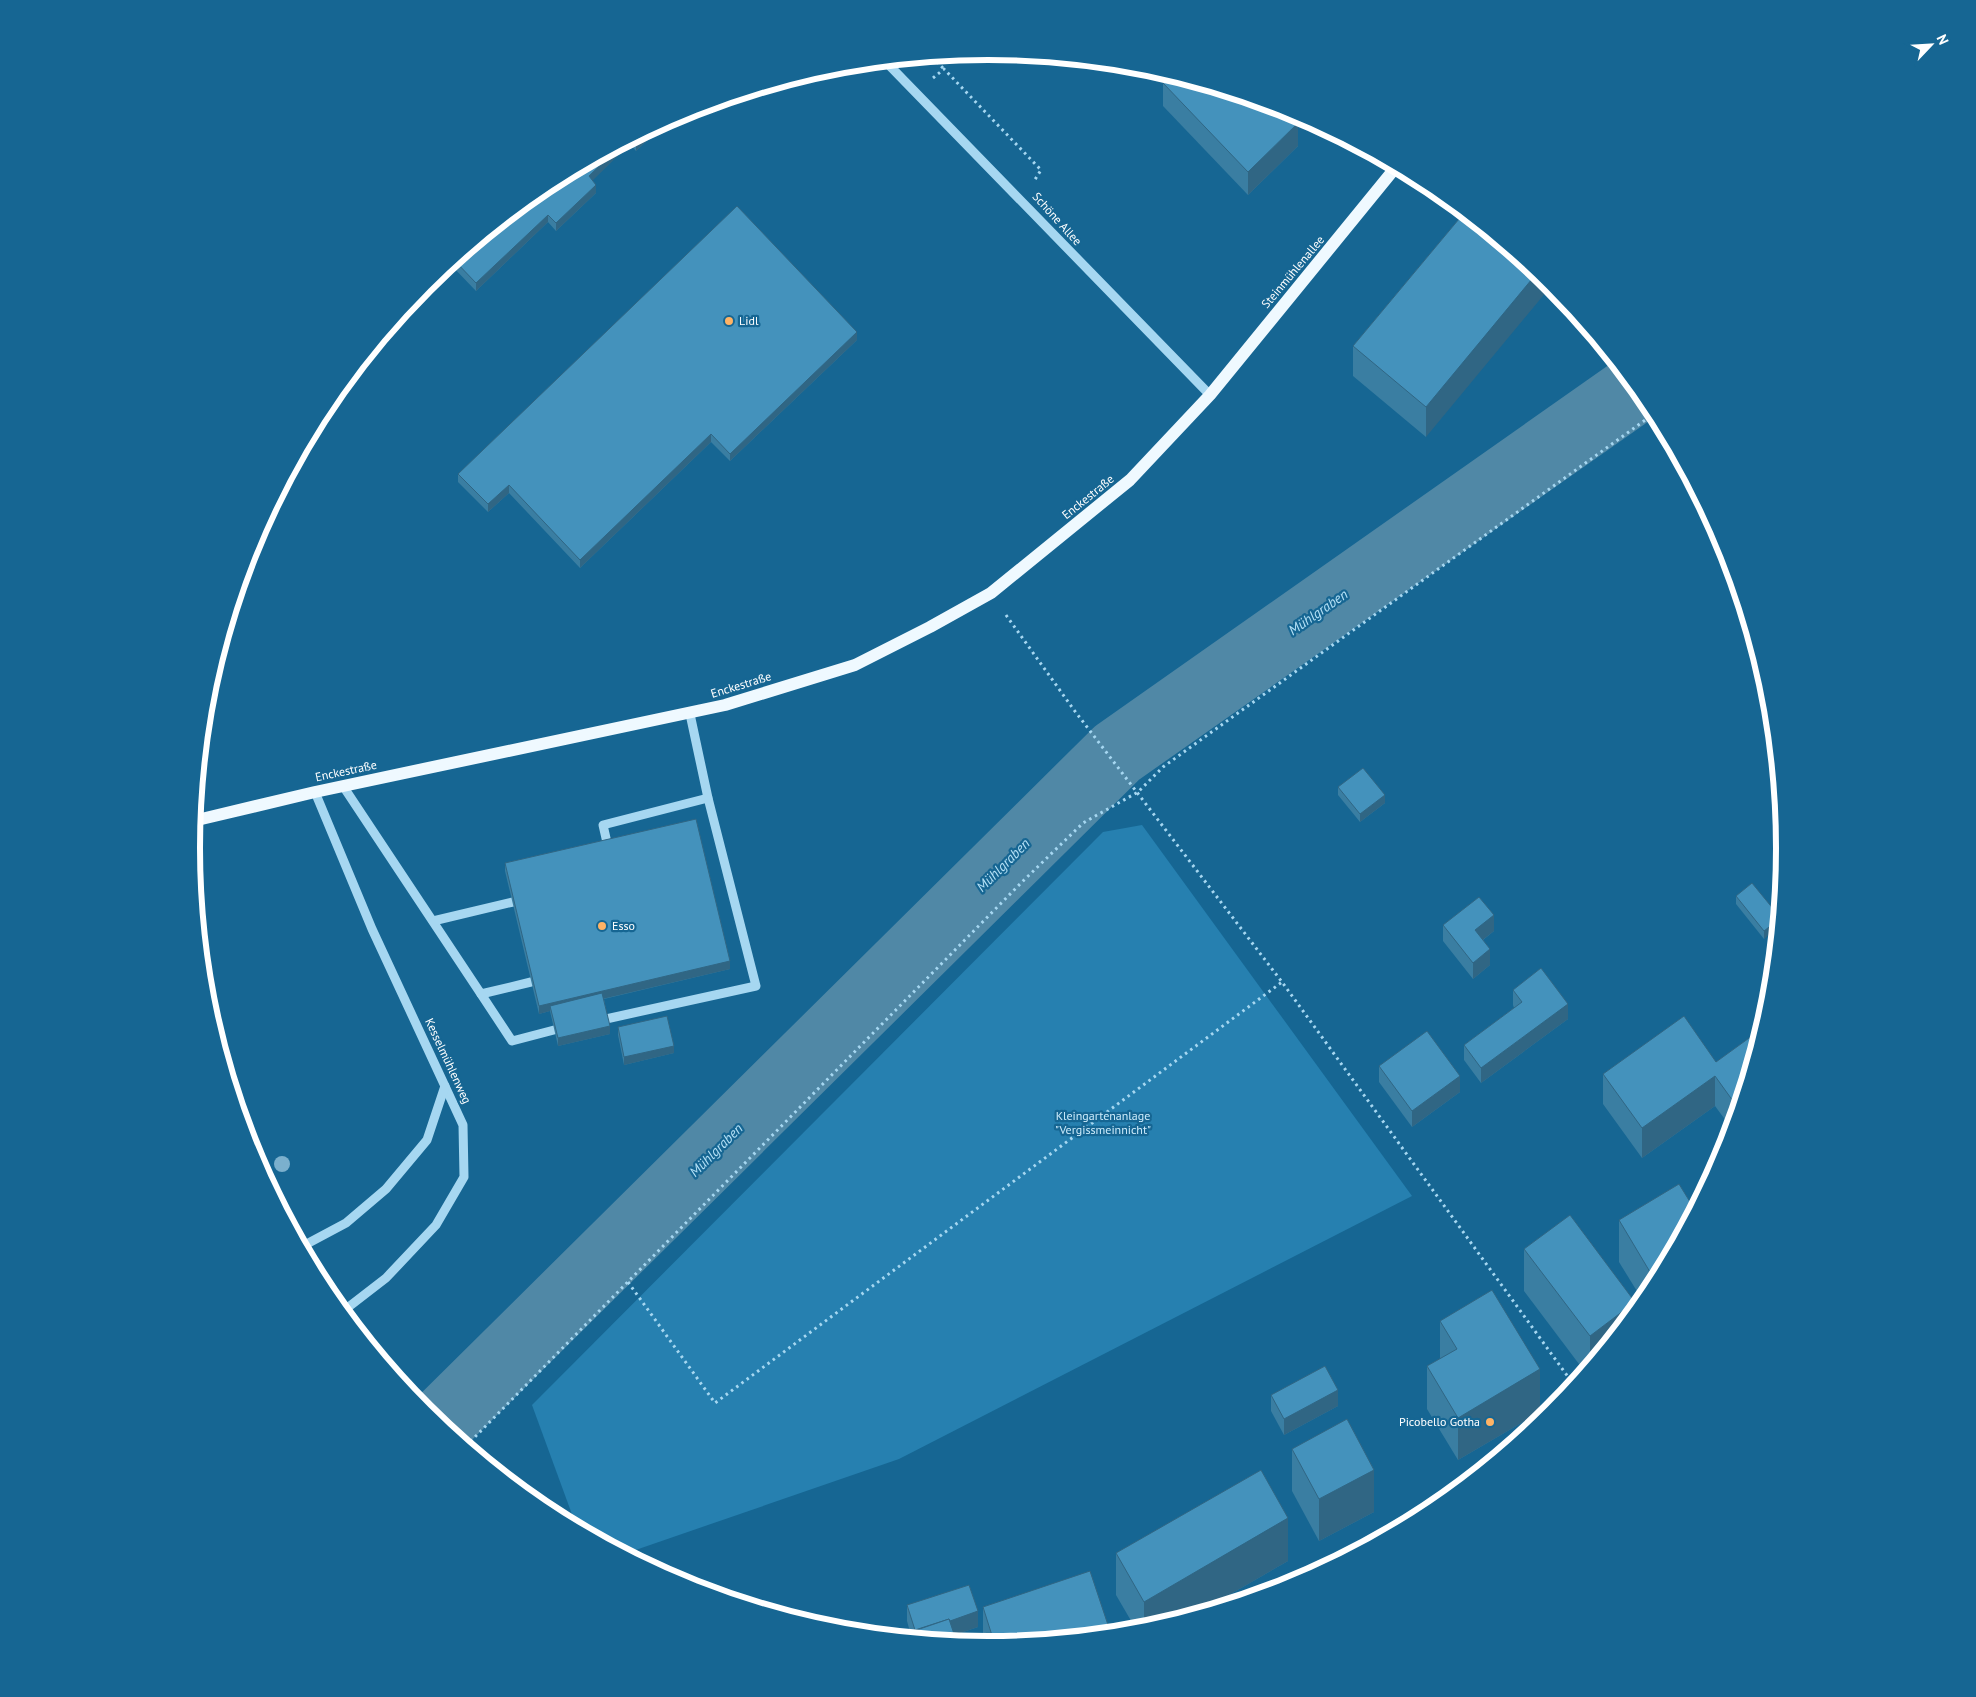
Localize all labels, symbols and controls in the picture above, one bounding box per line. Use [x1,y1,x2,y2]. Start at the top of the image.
north arrow [1906,20,1956,70]
text: N [1933,32,1953,47]
street label: Schöne Allee [1030,189,1085,248]
street label: Steinmühlenallee [1258,232,1327,311]
place label: Lidl [739,313,759,328]
marker: Lidl [723,315,735,327]
street label: Enckestraße [1059,471,1117,522]
water label: Mühlgraben [1285,585,1351,639]
street label: Enckestraße [709,668,773,701]
street label: Enckestraße [314,757,378,784]
water label: Mühlgraben [972,834,1034,896]
place label: Esso [612,918,635,933]
marker: Esso [596,920,608,932]
street label: Kesselmühlenweg [422,1016,475,1106]
park label: Kleingartenanlage "Vergissmeinnicht" [1055,1108,1151,1137]
water label: Mühlgraben [685,1119,747,1181]
place label: Picobello Gotha [1399,1414,1480,1429]
marker: Picobello Gotha [1484,1416,1496,1428]

